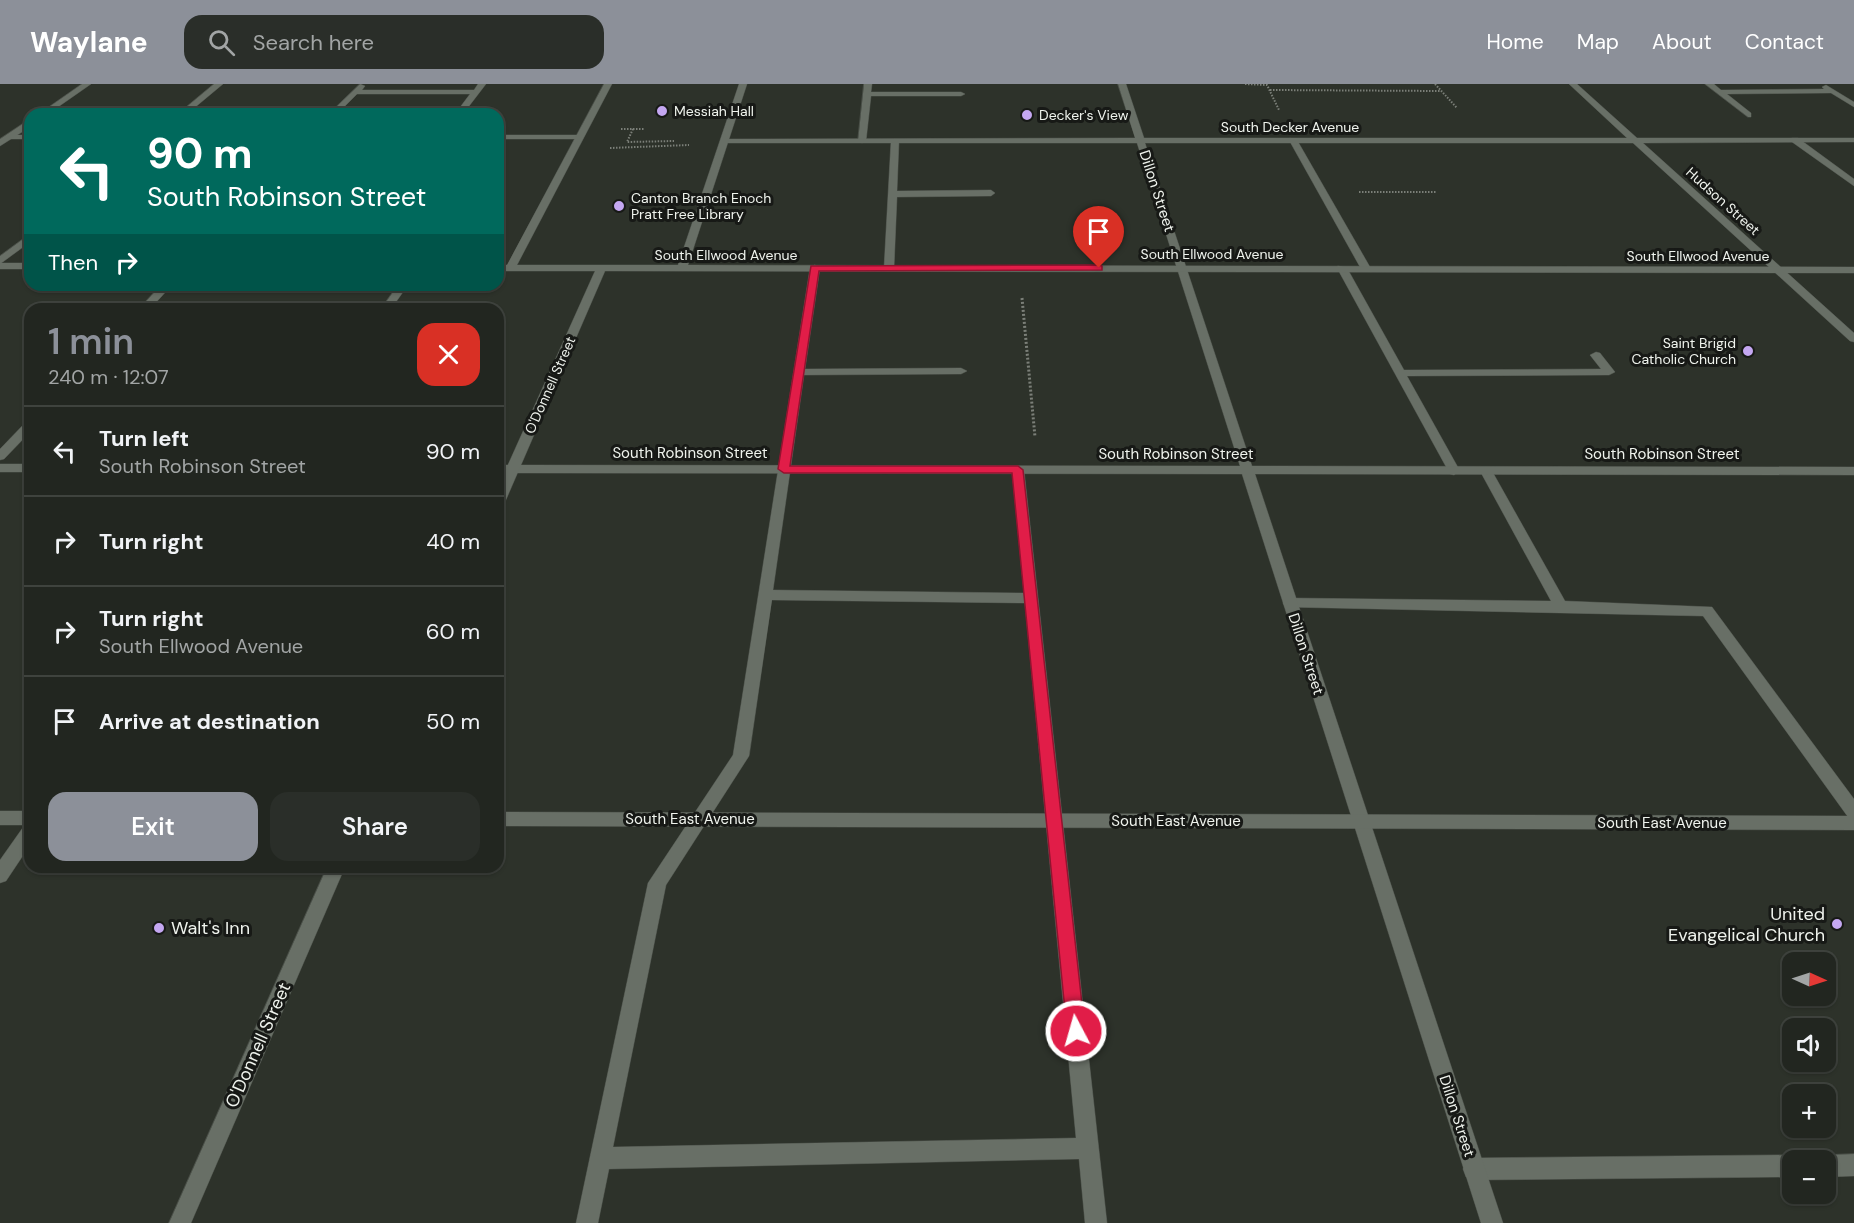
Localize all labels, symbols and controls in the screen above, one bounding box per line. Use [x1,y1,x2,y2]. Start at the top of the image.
search box [184,15,604,69]
text: Waylane [30,24,148,61]
icon: search [205,26,238,59]
text: Search here [253,28,374,57]
text: Home [1486,28,1544,56]
text: Map [1577,28,1619,56]
text: About [1652,28,1712,56]
text: Contact [1745,28,1824,56]
place label: Messiah Hall [674,102,754,120]
marker: Messiah Hall [655,104,669,118]
place label: Decker's View [1039,106,1129,124]
marker: Decker's View [1020,108,1034,122]
street label: South Decker Avenue [1221,118,1359,136]
text: 90 m [147,126,253,181]
icon: left [48,132,126,210]
street label: Dillon Street [1134,148,1180,234]
street label: Hudson Street [1682,163,1764,239]
text: South Robinson Street [147,179,426,214]
place label: Canton Branch Enoch Pratt Free Library [631,189,771,223]
marker: Canton Branch Enoch Pratt Free Library [612,199,626,213]
pin [1073,206,1124,268]
icon: arrive [1082,215,1115,248]
street label: South Ellwood Avenue [1141,245,1284,263]
icon: right [110,246,143,279]
street label: South Ellwood Avenue [655,246,798,264]
street label: South Ellwood Avenue [1627,247,1770,265]
text: Then [48,248,98,277]
text: 1 min [48,318,134,365]
button: close [417,323,480,386]
street label: O'Donnell Street [520,334,580,436]
place label: Saint Brigid Catholic Church [1631,334,1736,368]
marker: Saint Brigid Catholic Church [1741,344,1755,358]
text: 240 m · 12:07 [48,364,169,390]
text: Turn left [99,424,189,453]
icon: left [48,435,81,468]
text: 90 m [426,437,480,466]
street label: South Robinson Street [612,443,768,463]
street label: South Robinson Street [1098,444,1254,464]
street label: South Robinson Street [1584,444,1740,464]
text: South Robinson Street [99,453,306,479]
icon: right [48,525,81,558]
text: Turn right [99,527,204,556]
text: 40 m [426,527,480,556]
text: Turn right [99,604,204,633]
street label: Dillon Street [1283,611,1329,697]
icon: right [48,615,81,648]
text: 60 m [426,617,480,646]
text: South Ellwood Avenue [99,633,303,659]
icon: arrive [48,705,81,738]
text: Arrive at destination [99,707,320,736]
text: 50 m [426,707,480,736]
button: Exit [48,792,258,861]
button: Share [270,792,480,861]
street label: South East Avenue [625,809,755,829]
street label: South East Avenue [1111,811,1241,831]
street label: South East Avenue [1597,813,1727,833]
place label: United Evangelical Church [1668,902,1825,947]
place label: Walt's Inn [171,916,250,940]
marker: United Evangelical Church [1830,917,1844,931]
marker: Walt's Inn [152,921,166,935]
north arrow [1782,952,1836,1006]
map controls [1782,952,1836,1204]
street label: O'Donnell Street [220,979,296,1111]
position arrow [1044,999,1108,1063]
button: sound [1782,1018,1836,1072]
street label: Dillon Street [1434,1073,1480,1159]
button: + [1782,1084,1836,1138]
button: − [1782,1150,1836,1204]

